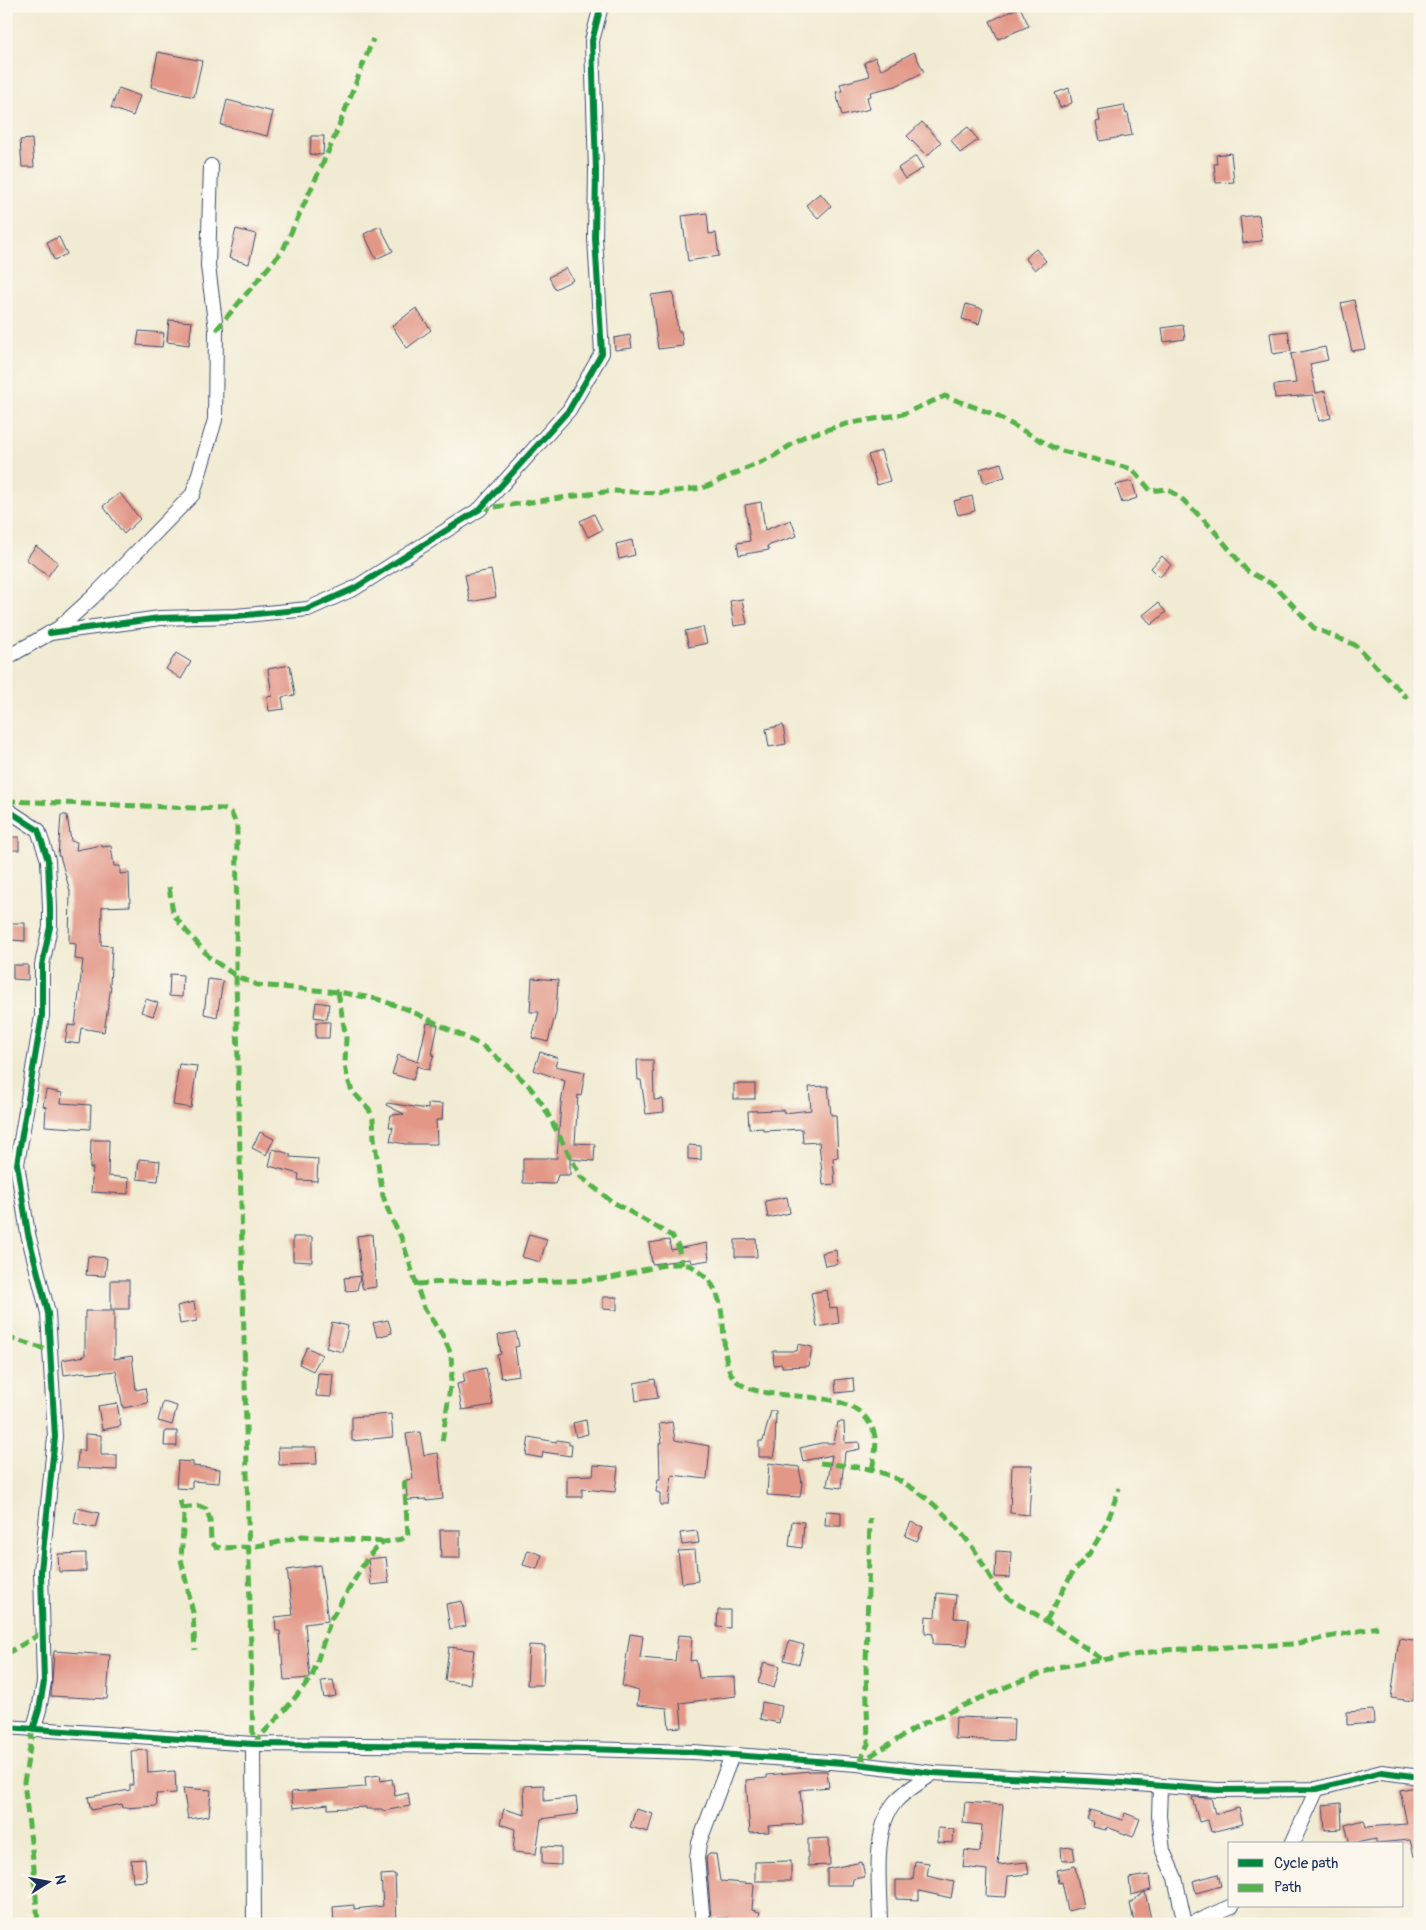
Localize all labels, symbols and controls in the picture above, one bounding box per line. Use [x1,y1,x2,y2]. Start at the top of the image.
legend [1228,1842,1404,1908]
text: Cycle path [1274,1854,1338,1873]
north arrow [22,1858,72,1908]
text: N [51,1873,70,1886]
text: Path [1274,1878,1301,1897]

